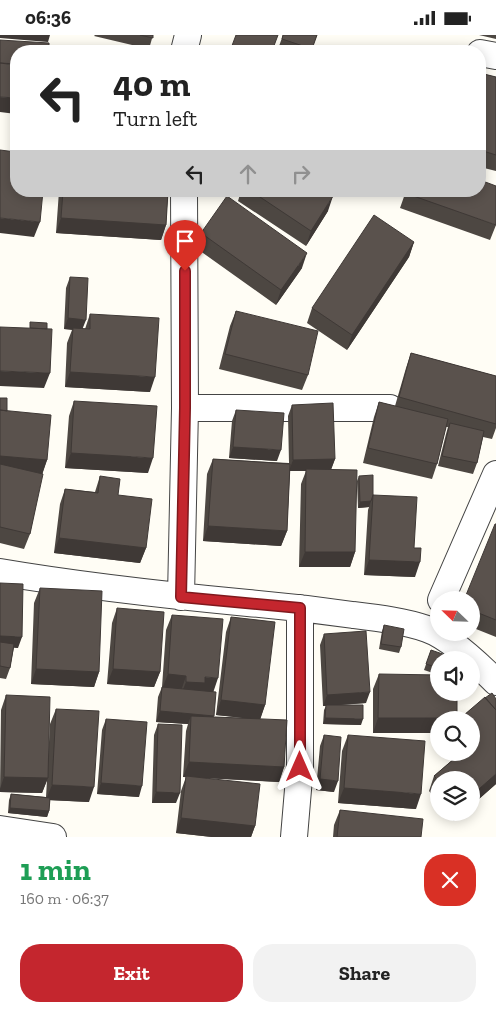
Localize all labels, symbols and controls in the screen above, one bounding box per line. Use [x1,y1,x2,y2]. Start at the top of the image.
text: 06:36 [25,6,71,29]
text: 40 m [113,63,190,105]
icon: left [30,65,95,130]
text: Turn left [113,105,197,132]
icon: left [181,160,209,188]
icon: ahead [234,160,262,188]
icon: right [287,160,315,188]
pin [164,220,206,271]
icon: arrive [171,227,199,255]
north arrow [430,591,480,641]
map controls [430,591,480,821]
button: sound [430,651,480,701]
button: search [430,711,480,761]
position arrow [273,740,325,792]
button: layers [430,771,480,821]
text: 1 min [20,852,91,888]
button: close [424,854,476,906]
text: 160 m · 06:37 [20,889,109,908]
button: Exit [20,944,243,1002]
button: Share [253,944,476,1002]

